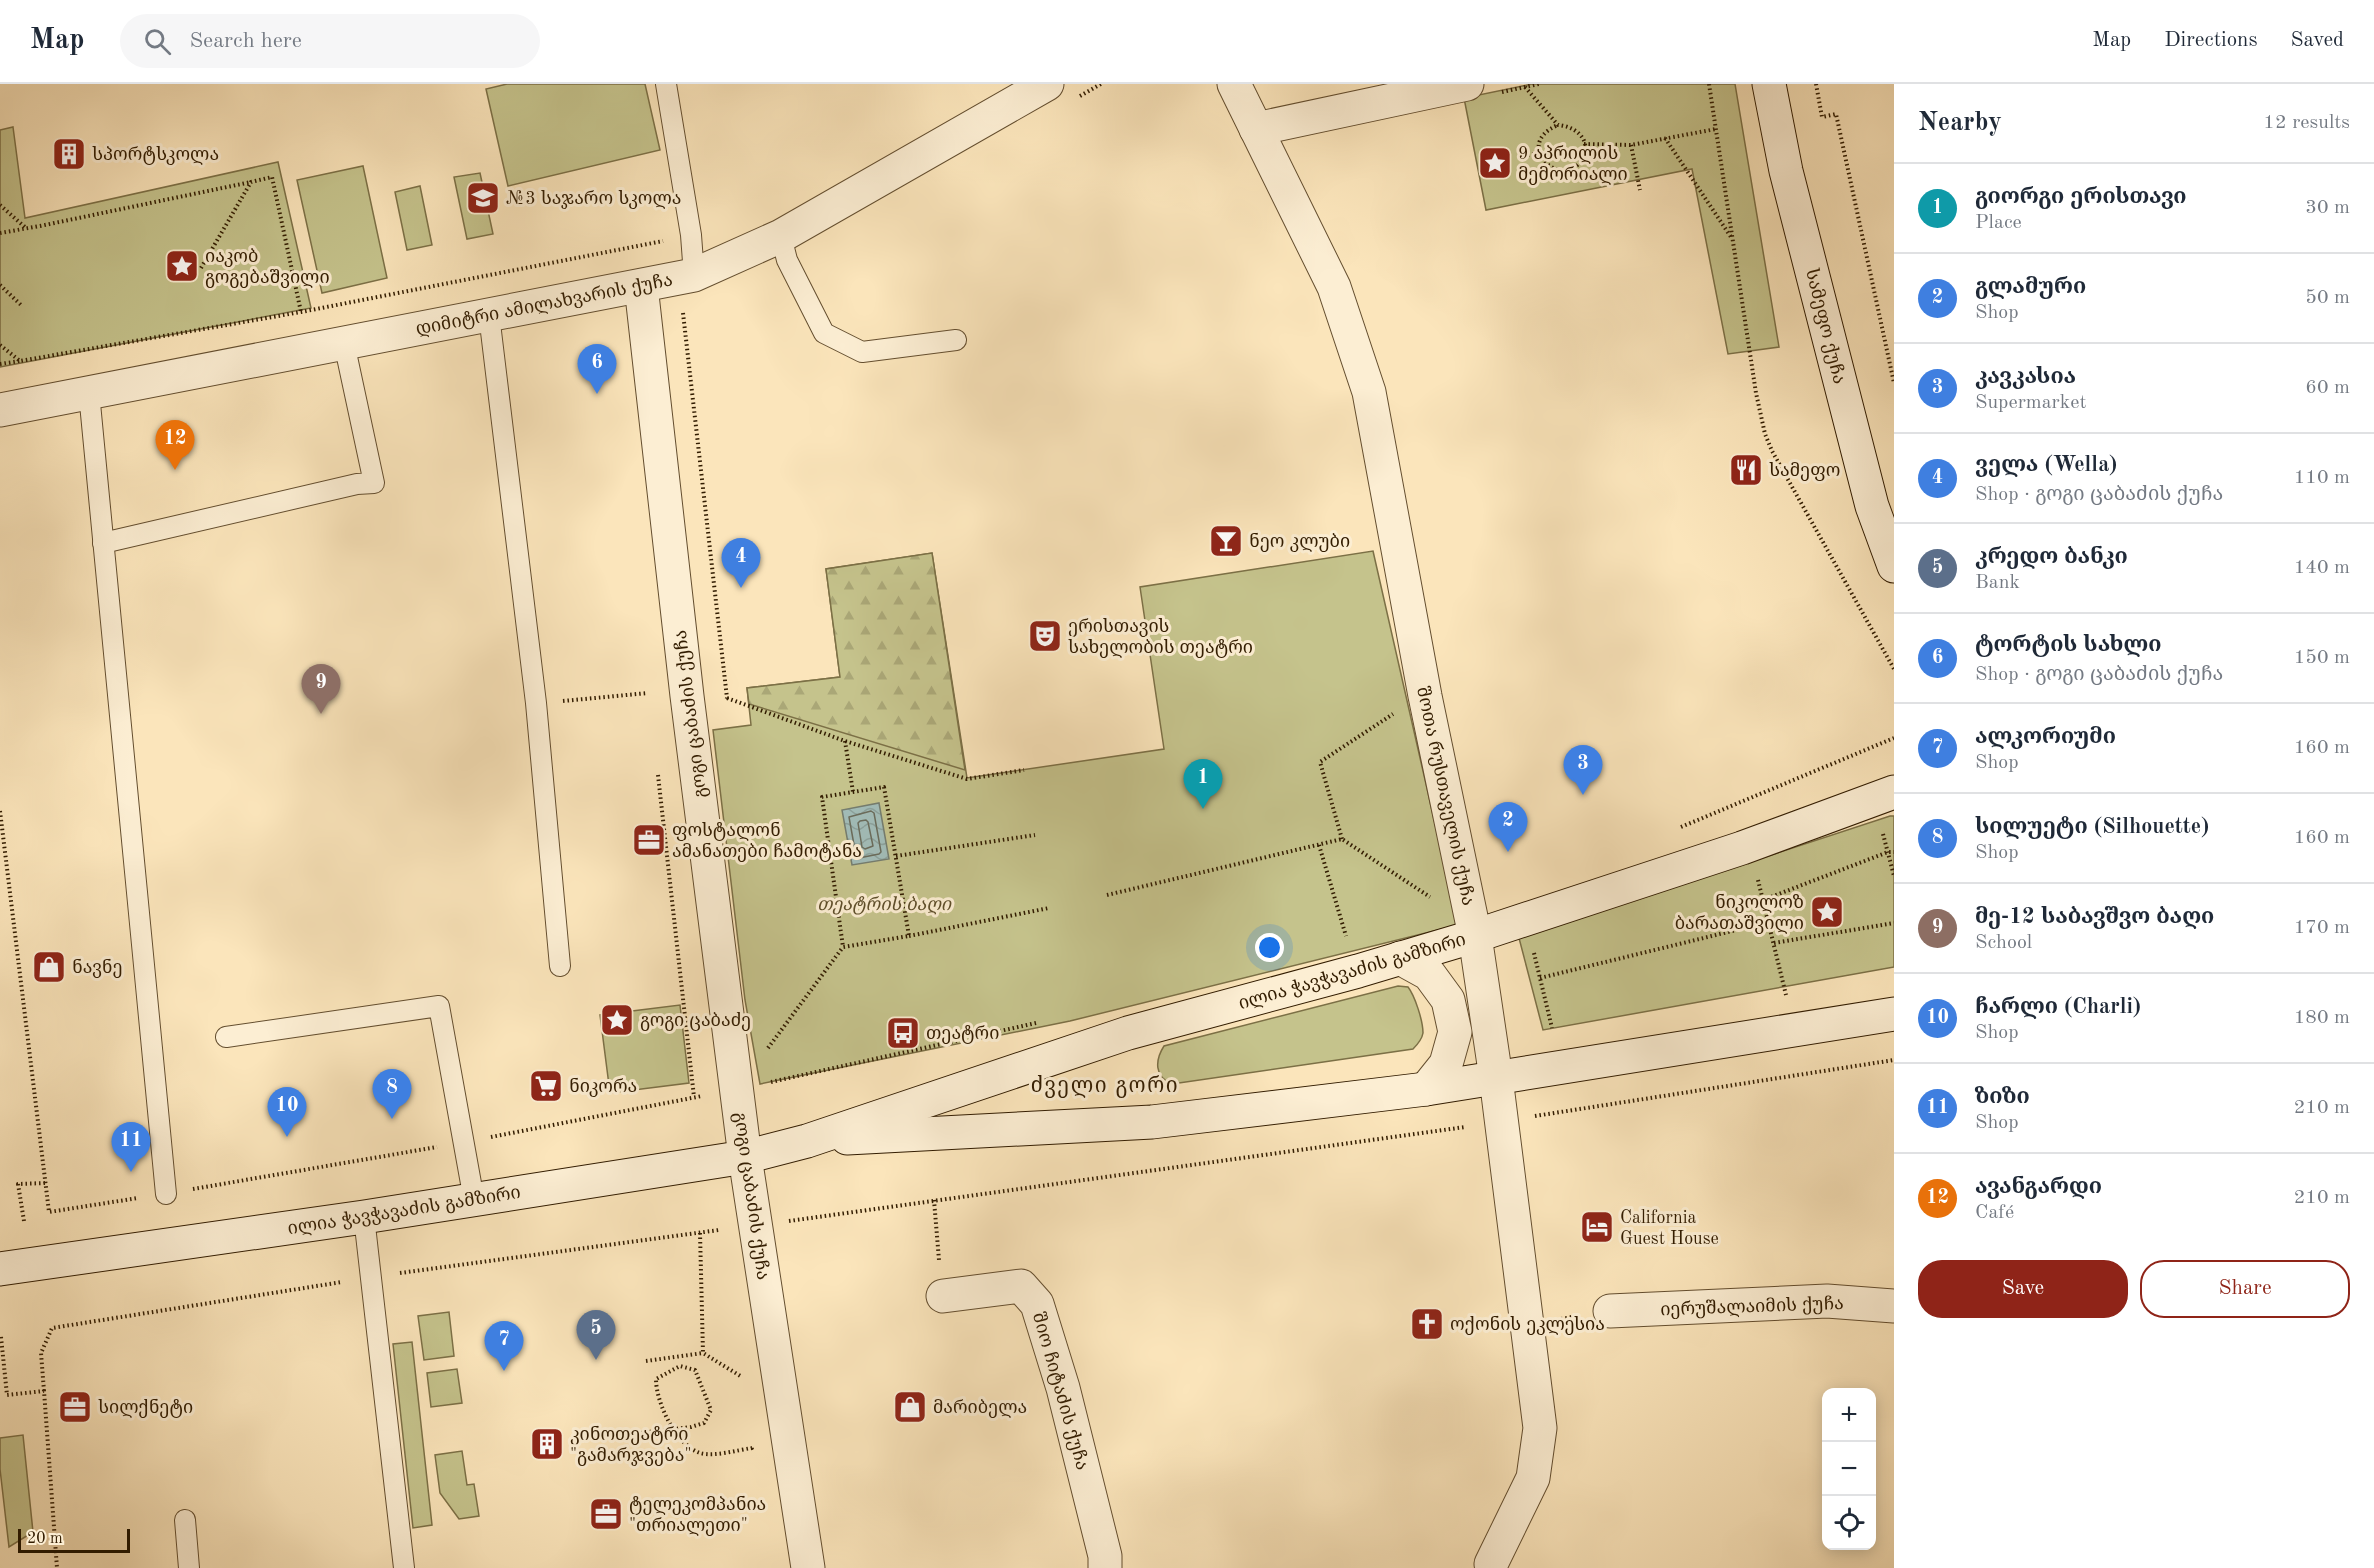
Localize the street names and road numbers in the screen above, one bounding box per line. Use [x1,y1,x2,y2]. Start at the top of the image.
street label: სამეფო ქუჩა [1801,267,1848,386]
street label: დიმიტრი ამილახვარის ქუჩა [414,271,674,340]
street label: გოგი ცაბაძის ქუჩა [672,629,711,799]
street label: შოთა რუსთაველის ქუჩა [1412,685,1477,908]
street label: ილია ჭავჭავაძის გამზირი [1237,931,1468,1014]
street label: გოგი ცაბაძის ქუჩა [729,1111,772,1281]
street label: ილია ჭავჭავაძის გამზირი [286,1184,522,1239]
street label: იერუშალაიმის ქუჩა [1660,1295,1844,1320]
street label: შიო ჩიტაძის ქუჩა [1028,1310,1091,1472]

